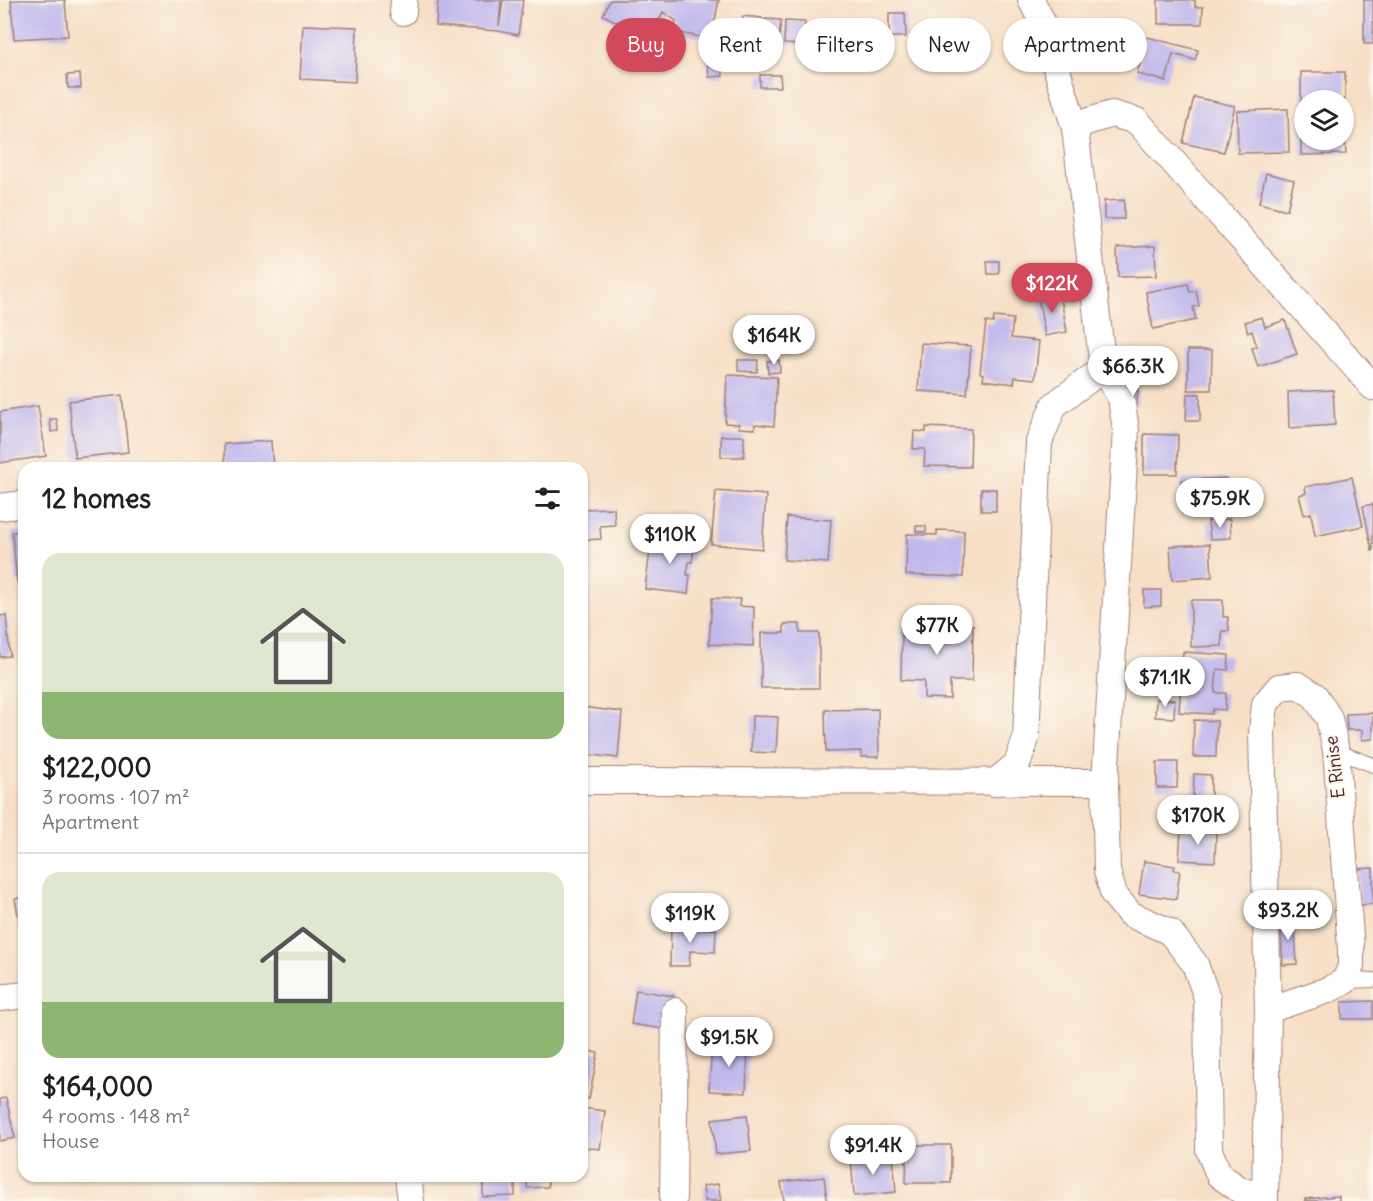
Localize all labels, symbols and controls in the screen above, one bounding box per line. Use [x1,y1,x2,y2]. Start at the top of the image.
chip: Buy [606,18,686,72]
chip: Rent [698,18,783,72]
chip: Filters [795,18,895,72]
chip: New [907,18,991,72]
chip: Apartment [1003,18,1147,72]
map controls [1294,90,1354,150]
button: layers [1294,90,1354,150]
pin: $122K [1010,263,1094,314]
text: $122K [1026,270,1078,295]
pin: $164K [732,315,816,366]
text: $164K [747,322,801,347]
pin: $66.3K [1084,346,1182,397]
text: $66.3K [1102,353,1164,378]
pin: $75.9K [1171,478,1269,529]
text: 12 homes [42,482,151,515]
icon: filters [531,482,564,515]
text: $75.9K [1190,485,1250,510]
pin: $110K [628,514,712,565]
text: $110K [644,521,696,546]
icon: home [249,592,357,700]
pin: $77K [901,605,973,656]
text: $77K [915,612,959,637]
pin: $71.1K [1116,657,1214,708]
text: $71.1K [1139,664,1191,689]
street label: E Rinise [1319,735,1350,800]
text: $122,000 [42,751,152,784]
text: 3 rooms · 107 m² [42,784,190,809]
pin: $170K [1156,795,1240,846]
text: $170K [1171,802,1225,827]
text: Apartment [42,809,139,834]
pin: $93.2K [1239,890,1337,941]
pin: $119K [648,893,732,944]
text: $93.2K [1257,897,1319,922]
text: $119K [665,900,715,925]
icon: home [249,911,357,1019]
pin: $91.5K [680,1017,778,1068]
text: $91.5K [700,1024,758,1049]
text: $164,000 [42,1070,153,1103]
text: 4 rooms · 148 m² [42,1103,190,1128]
pin: $91.4K [824,1125,922,1176]
text: House [42,1128,99,1153]
text: $91.4K [844,1132,902,1157]

